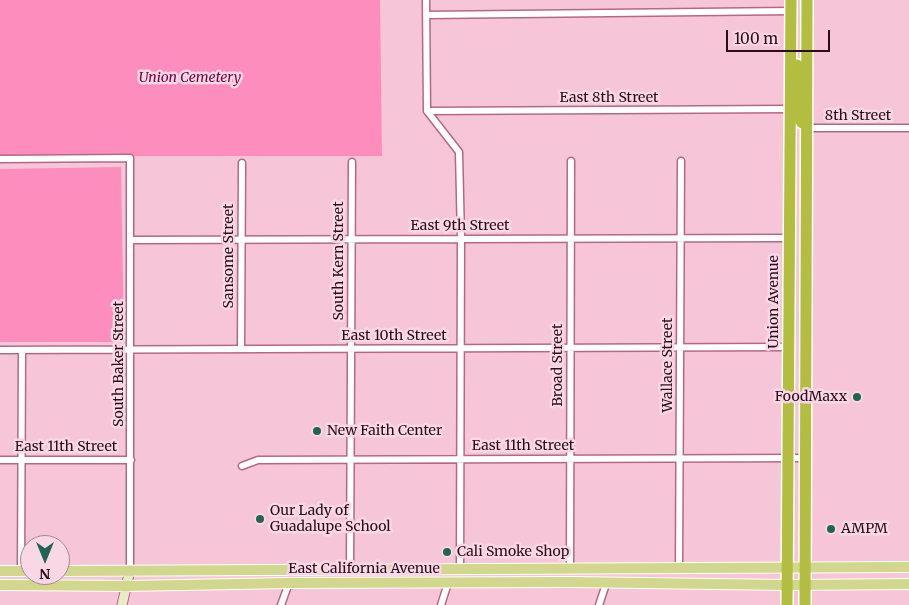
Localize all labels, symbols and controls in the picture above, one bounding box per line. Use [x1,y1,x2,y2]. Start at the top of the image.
scale bar [729,20,833,52]
text: 100 m [734,29,778,48]
park label: Union Cemetery [139,70,241,86]
street label: East 8th Street [560,90,658,106]
street label: 8th Street [825,108,891,124]
street label: South Kern Street [331,201,347,321]
street label: Sansome Street [221,204,237,308]
street label: East 9th Street [410,218,510,234]
street label: Union Avenue [766,255,782,349]
street label: South Baker Street [111,301,127,427]
street label: Wallace Street [660,318,676,412]
street label: Broad Street [550,324,566,406]
street label: East 10th Street [341,328,447,344]
place label: FoodMaxx [775,389,847,405]
marker: FoodMaxx [851,391,863,403]
place label: New Faith Center [327,423,442,439]
marker: New Faith Center [311,425,323,437]
street label: East 11th Street [472,438,574,454]
street label: East 11th Street [15,439,117,455]
place label: Our Lady of Guadalupe School [270,503,391,536]
marker: Our Lady of Guadalupe School [254,513,266,525]
place label: AMPM [841,521,888,537]
marker: AMPM [825,523,837,535]
north arrow [20,535,70,585]
place label: Cali Smoke Shop [457,544,569,560]
marker: Cali Smoke Shop [441,546,453,558]
street label: East California Avenue [288,561,440,577]
text: N [39,565,51,583]

